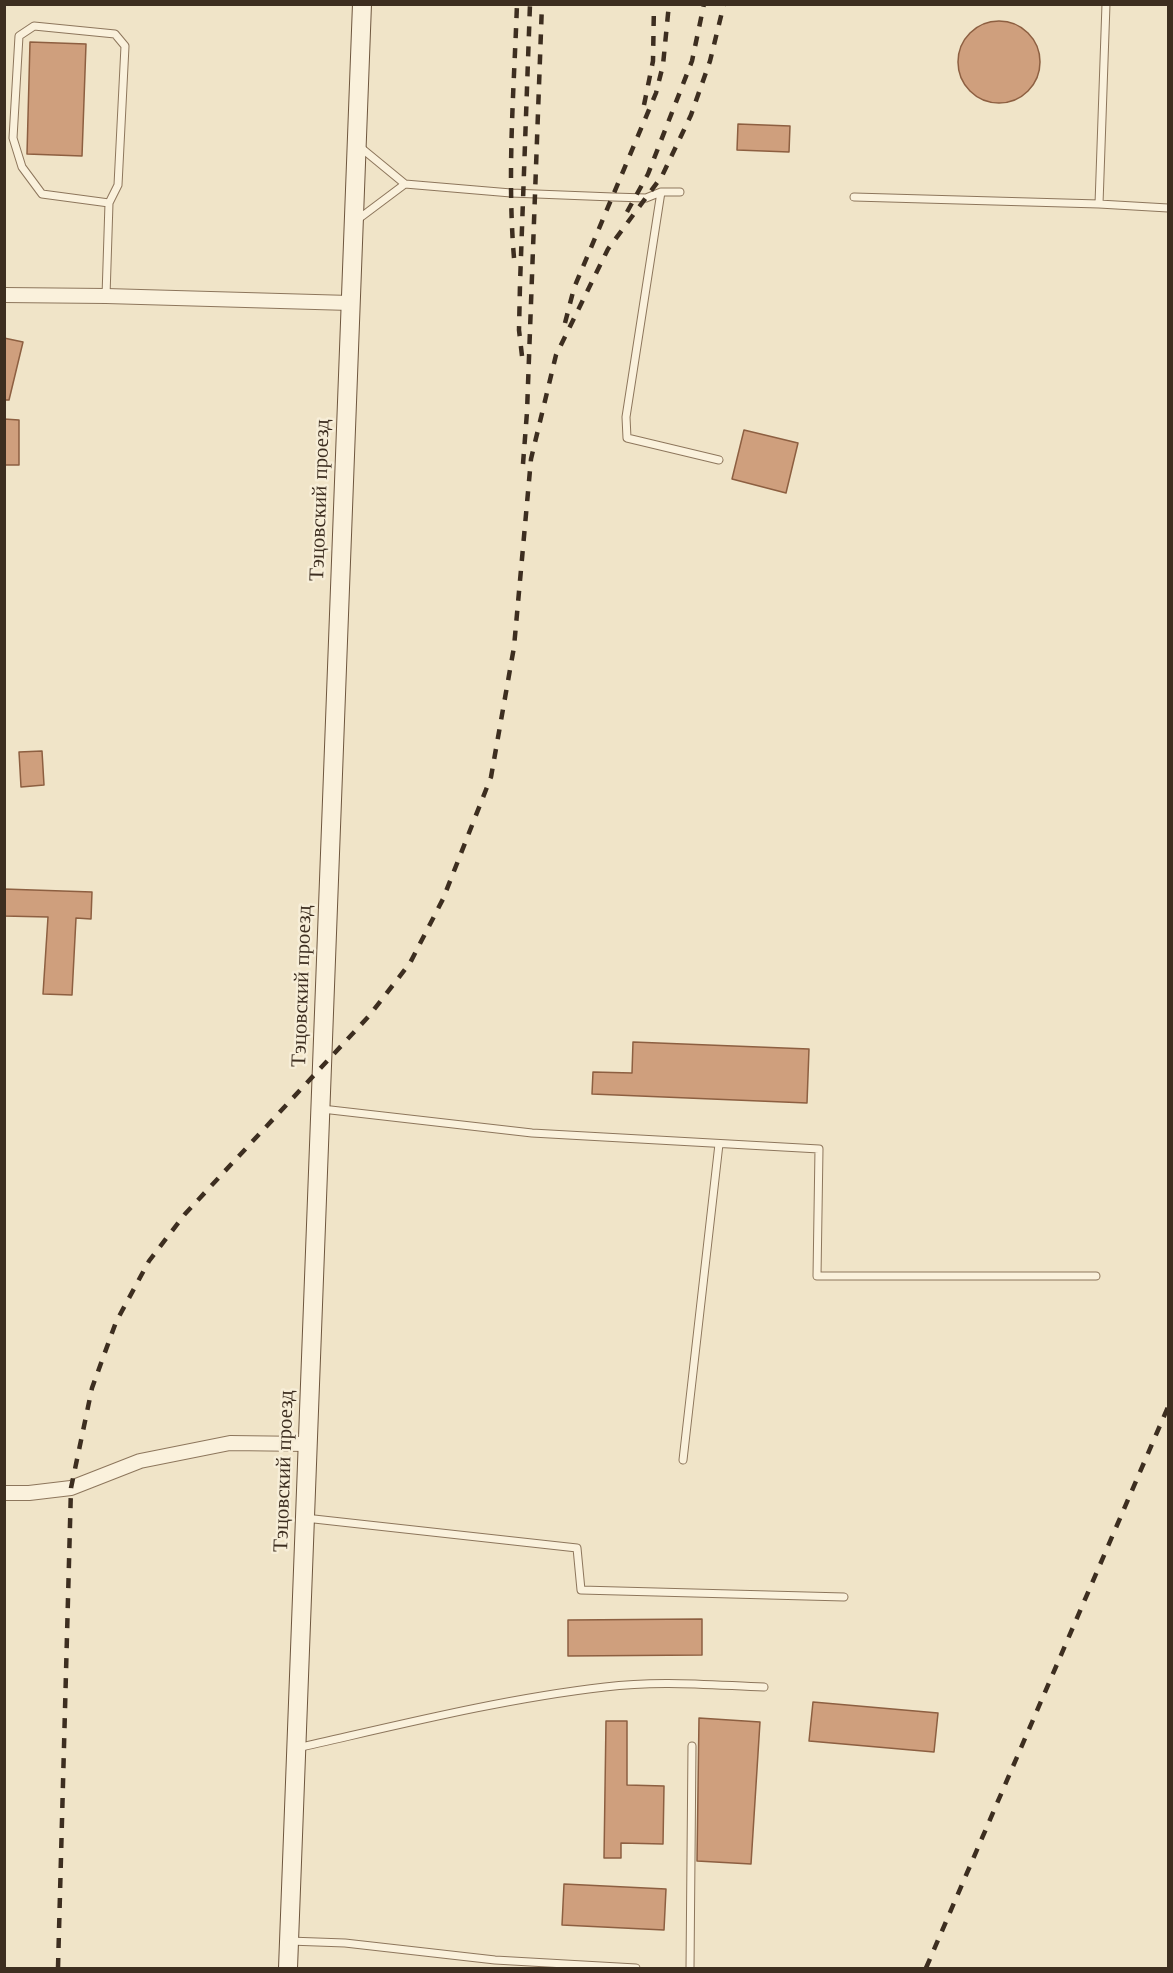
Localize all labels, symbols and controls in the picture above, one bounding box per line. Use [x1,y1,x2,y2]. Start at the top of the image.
street label: Тэцовский проезд [305,419,335,581]
street label: Тэцовский проезд [287,905,317,1067]
street label: Тэцовский проезд [269,1390,299,1552]

